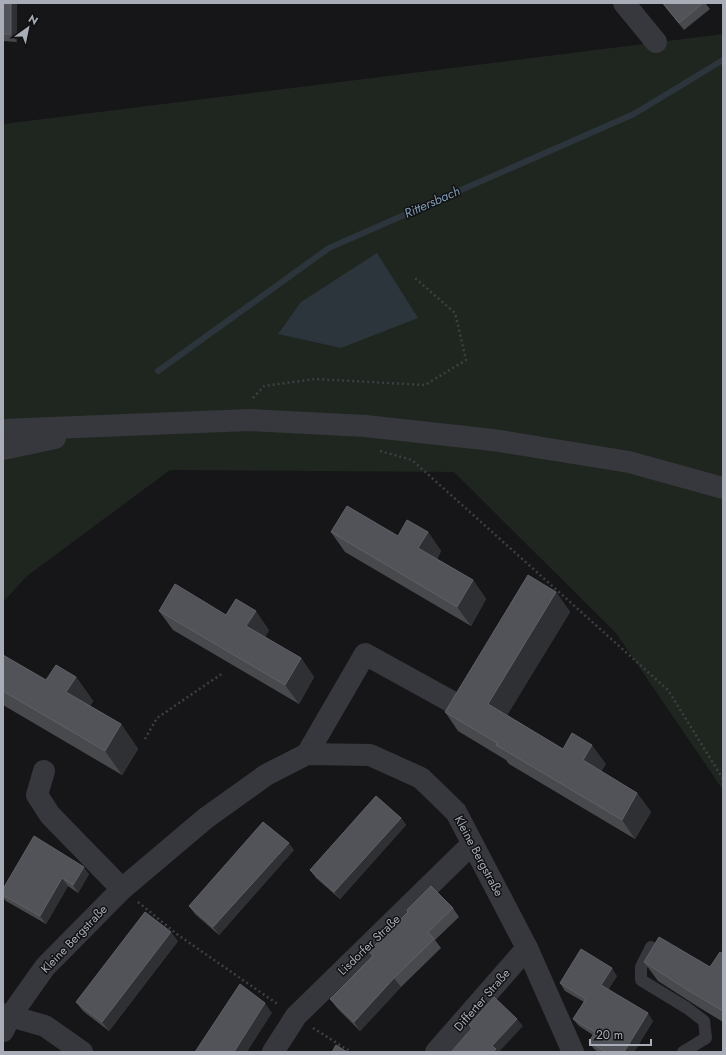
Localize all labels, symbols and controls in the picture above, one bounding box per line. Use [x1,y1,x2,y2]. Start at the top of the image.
north arrow [8,8,48,48]
text: N [25,11,41,29]
water label: Rittersbach [401,181,463,223]
street label: Kleine Bergstraße [450,812,508,900]
street label: Kleine Bergstraße [37,901,111,977]
street label: Lisdorfer Straße [334,911,404,979]
street label: Differter Straße [450,965,514,1035]
scale bar [590,1021,651,1047]
text: 20 m [596,1026,623,1044]

